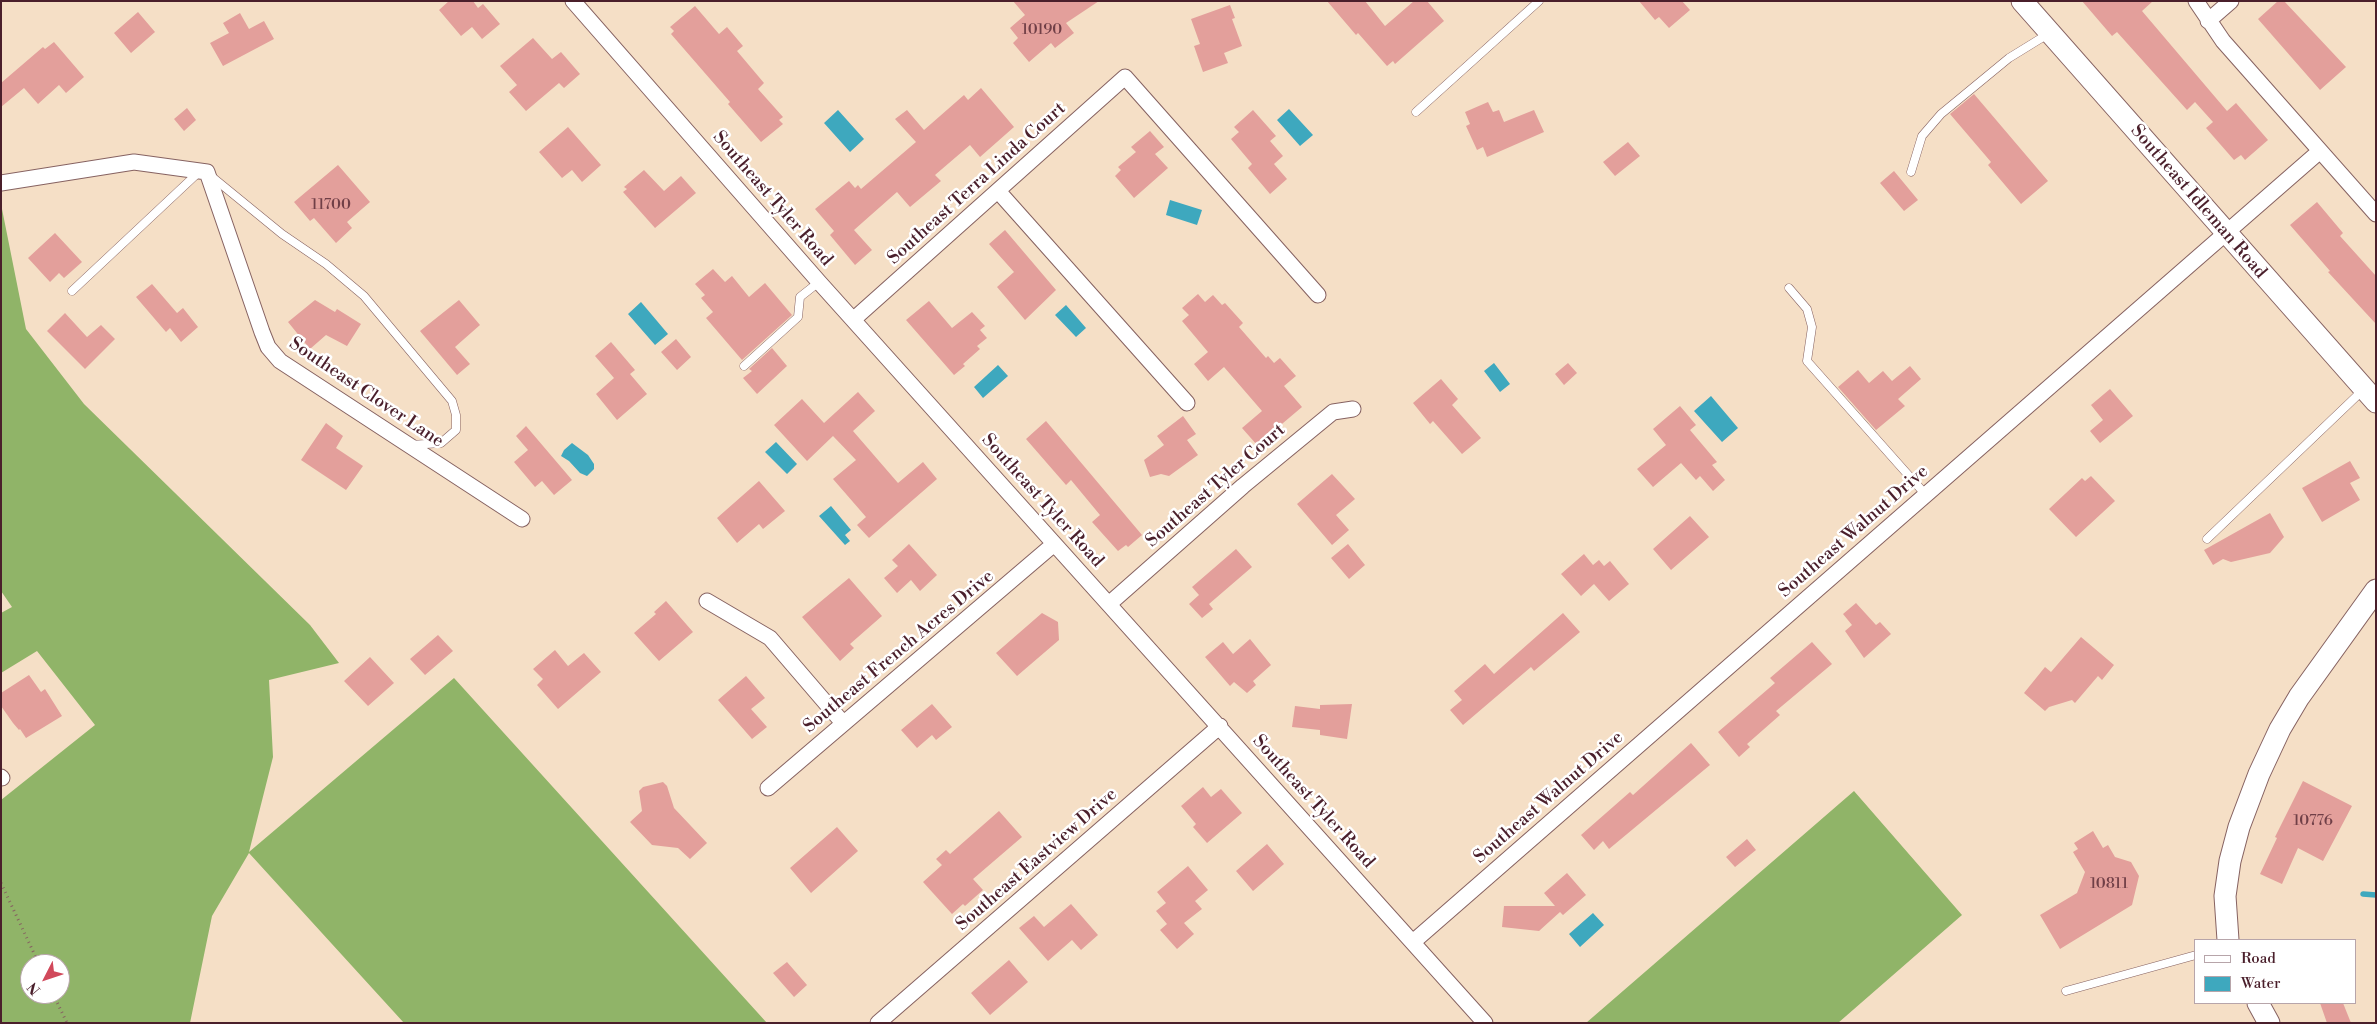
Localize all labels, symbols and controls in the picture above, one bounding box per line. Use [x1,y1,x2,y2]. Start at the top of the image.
house number: 10190 [1022,21,1062,39]
street label: Southeast Terra Linda Court [884,98,1070,270]
street label: Southeast Idleman Road [2125,121,2271,283]
street label: Southeast Tyler Road [707,127,837,271]
house number: 11700 [311,196,351,214]
street label: Southeast Clover Lane [285,333,447,453]
street label: Southeast Tyler Court [1142,420,1290,552]
street label: Southeast Tyler Road [976,430,1108,572]
street label: Southeast Walnut Drive [1775,461,1933,603]
street label: Southeast French Acres Drive [799,566,999,738]
street label: Southeast Walnut Drive [1470,727,1628,869]
street label: Southeast Tyler Road [1247,731,1379,873]
street label: Southeast Eastview Drive [952,784,1122,936]
house number: 10776 [2293,812,2333,830]
house number: 10811 [2090,875,2128,893]
legend [2194,939,2357,1004]
text: Road [2241,949,2276,968]
north arrow [20,954,70,1004]
text: Water [2241,974,2280,993]
text: N [24,978,45,998]

